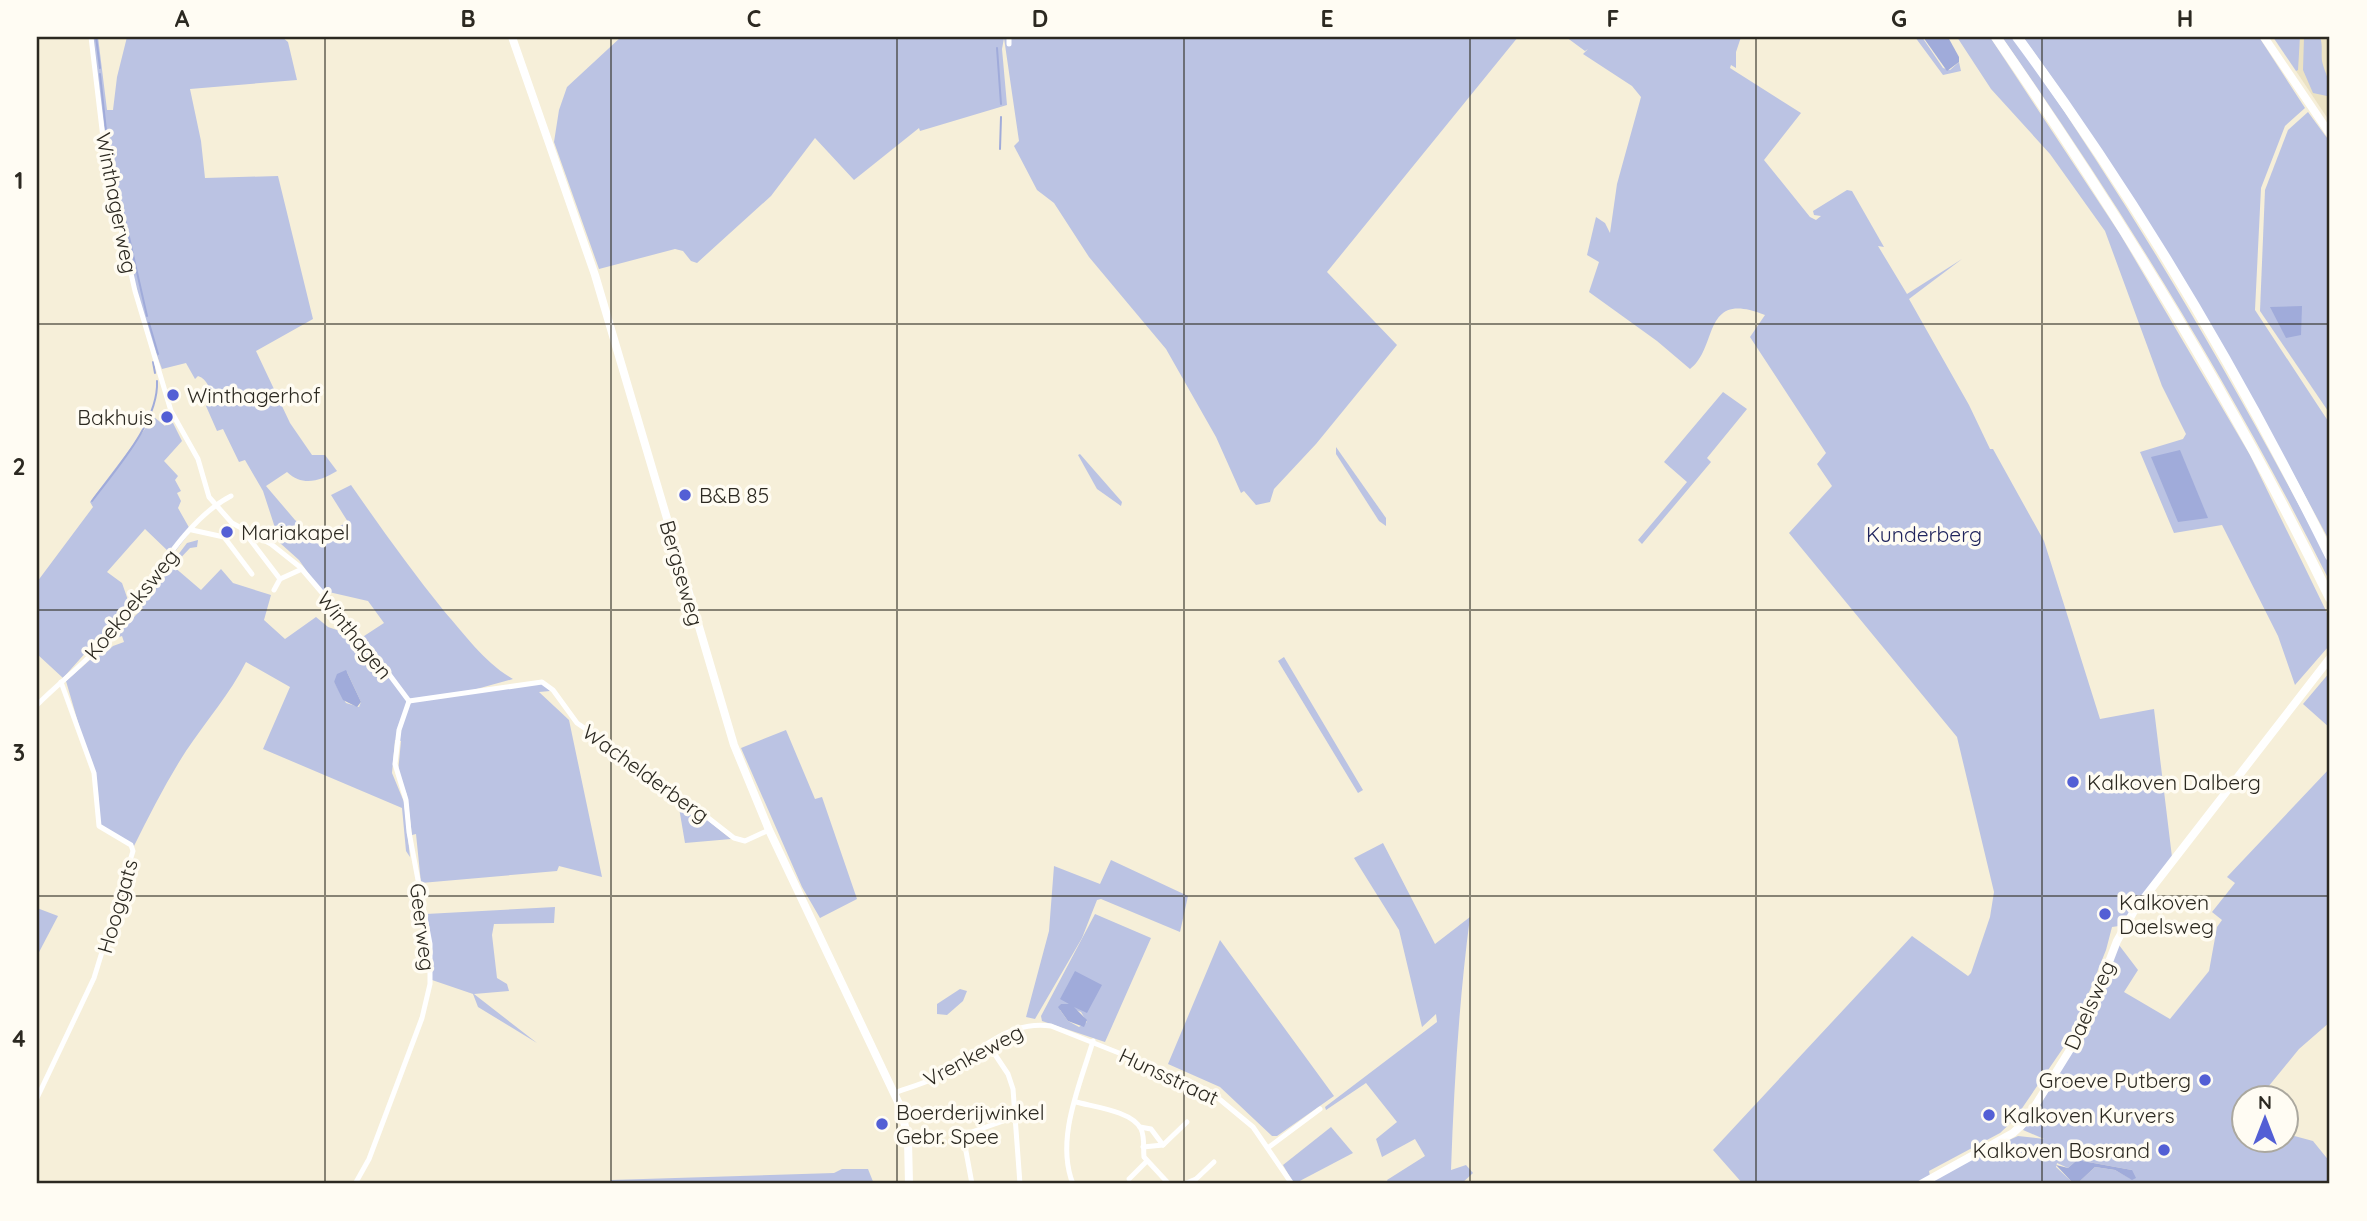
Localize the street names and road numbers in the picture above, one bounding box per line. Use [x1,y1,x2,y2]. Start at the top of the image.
street label: Winthagerweg [91,130,143,276]
street label: Bergseweg [655,517,709,629]
street label: Koekoeksweg [78,543,184,665]
street label: Winthagen [312,586,398,684]
street label: Wachelderberg [578,718,714,828]
street label: Hooggats [91,856,143,956]
street label: Geerweg [405,882,441,972]
street label: Daelsweg [2058,956,2120,1054]
street label: Vrenkeweg [919,1018,1027,1092]
street label: Hunsstraat [1115,1042,1223,1110]

